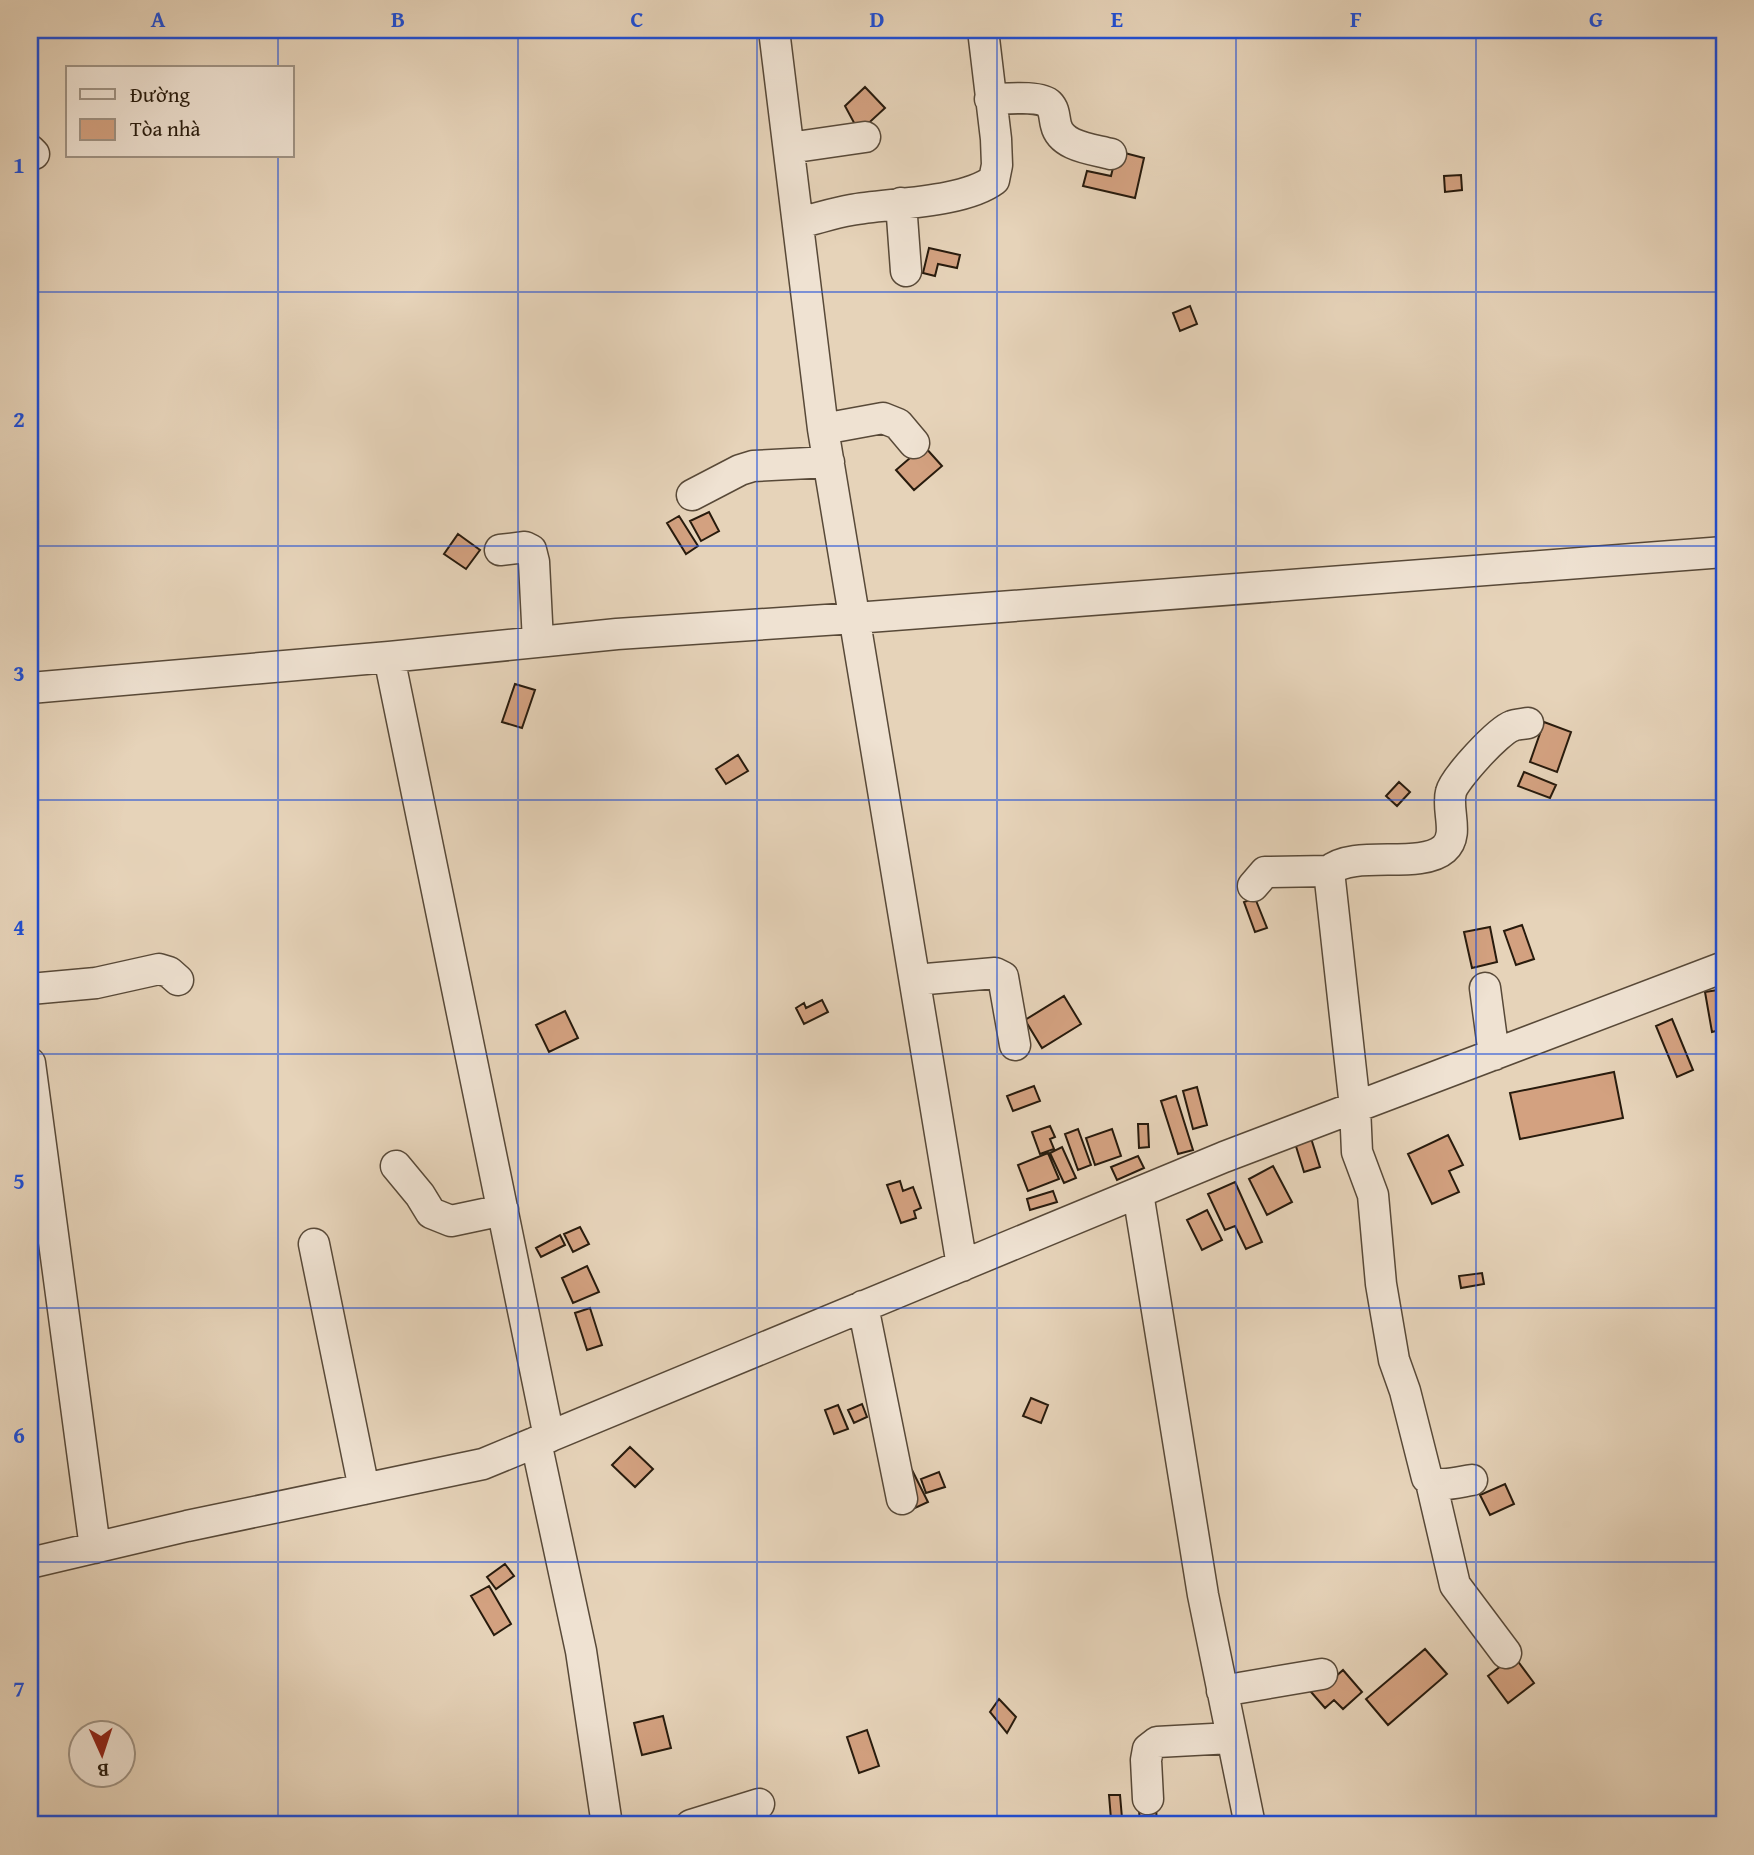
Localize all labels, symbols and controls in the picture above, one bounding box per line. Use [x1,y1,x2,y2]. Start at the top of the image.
text: A [151,2,166,35]
text: B [391,2,405,35]
text: C [630,2,644,35]
text: D [870,2,885,35]
text: E [1111,2,1123,35]
text: F [1350,2,1362,35]
text: G [1589,2,1603,35]
legend [66,66,294,158]
text: Đường [130,79,191,110]
text: Tòa nhà [130,113,201,144]
text: 1 [13,148,25,181]
text: 2 [13,402,25,435]
text: 3 [13,656,25,689]
text: 4 [13,910,25,943]
text: 5 [13,1164,25,1197]
text: 6 [13,1418,25,1451]
text: 7 [13,1672,25,1705]
north arrow [66,1718,136,1788]
text: B [96,1757,109,1785]

